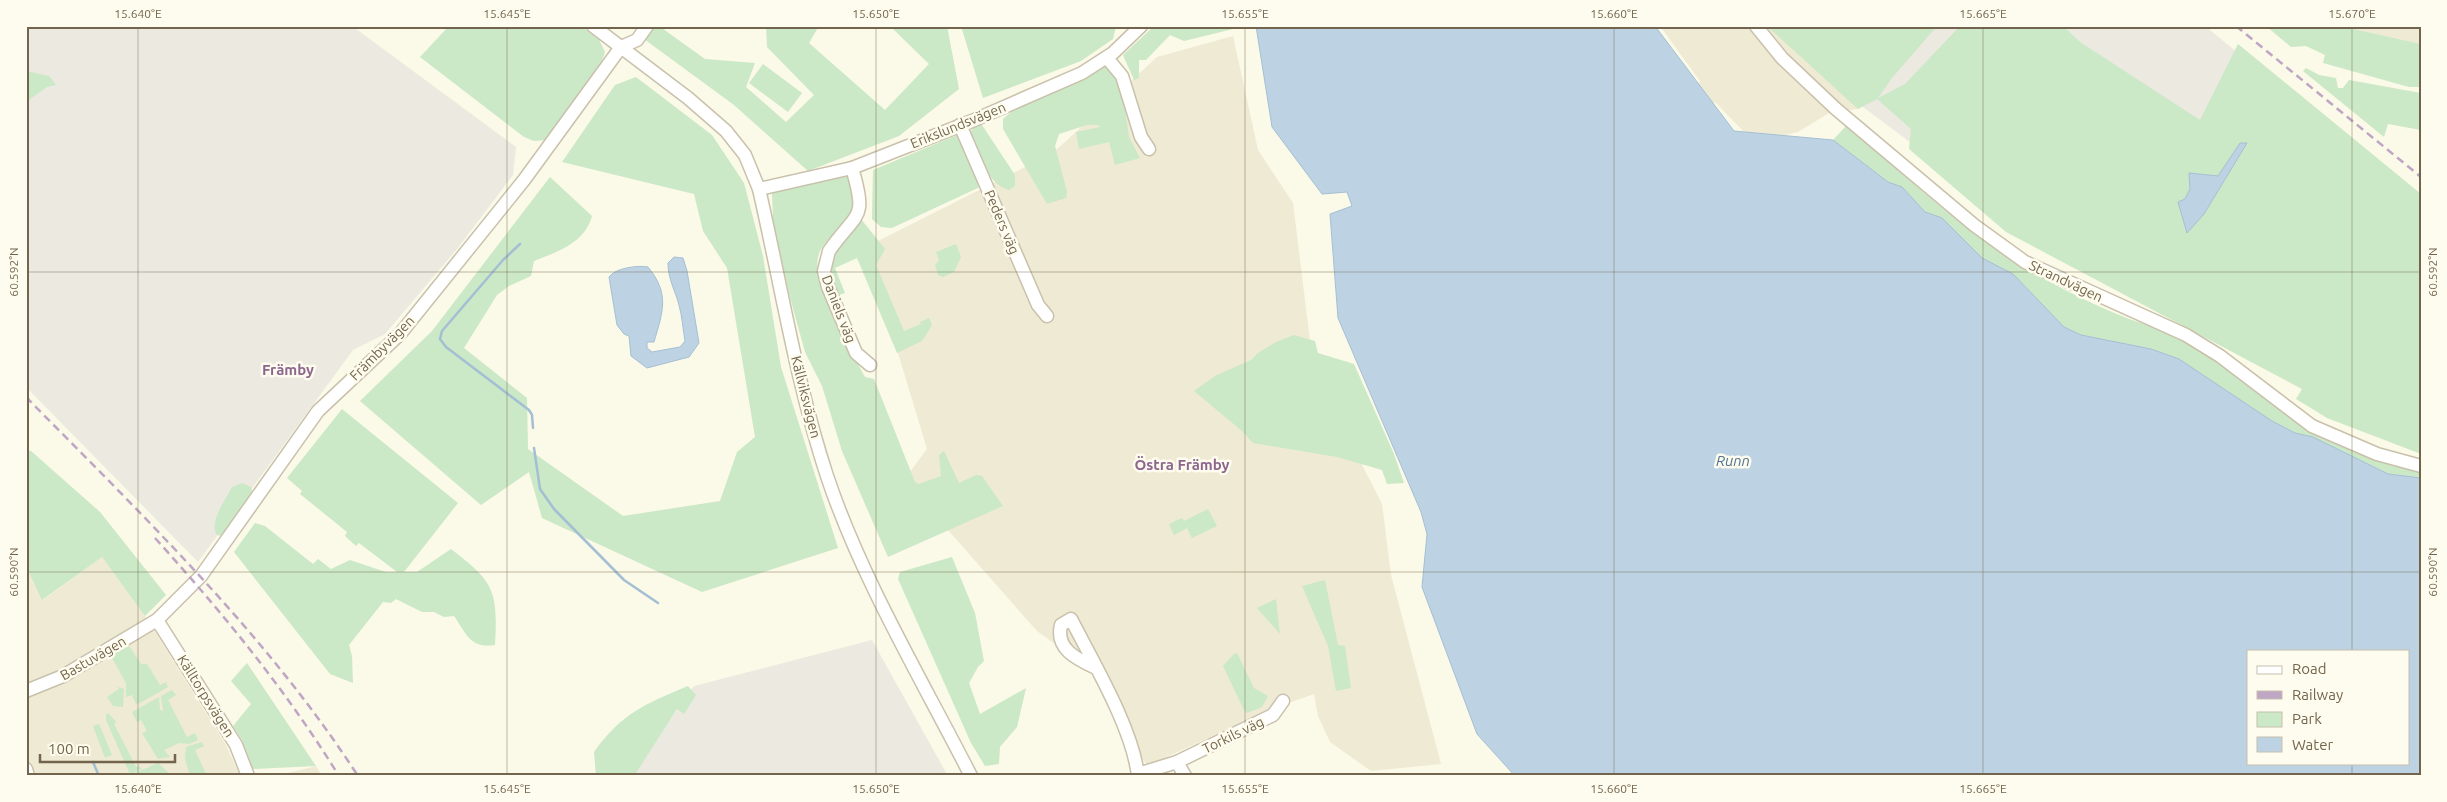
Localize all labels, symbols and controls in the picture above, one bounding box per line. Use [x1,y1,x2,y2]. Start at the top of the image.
text: 15.640°E [114,7,162,20]
text: 15.645°E [483,7,531,20]
text: 15.650°E [852,7,900,20]
text: 15.655°E [1221,7,1269,20]
text: 15.660°E [1590,7,1638,20]
text: 15.665°E [1959,7,2007,20]
text: 15.670°E [2328,7,2376,20]
street label: Erikslundsvägen [908,99,1008,151]
street label: Peders väg [981,187,1023,257]
text: 60.592°N [7,247,20,297]
text: 60.592°N [2426,247,2439,297]
street label: Strandvägen [2027,257,2105,305]
street label: Daniels väg [819,273,859,345]
street label: Främbyvägen [346,312,418,384]
street label: Källviksvägen [788,354,824,440]
district label: Främby [262,361,314,378]
water label: Runn [1716,452,1750,469]
district label: Östra Främby [1134,456,1230,473]
text: 60.590°N [7,547,20,597]
text: 60.590°N [2426,547,2439,597]
street label: Bastuvägen [57,633,129,683]
legend [2247,650,2410,764]
street label: Källtorpsvägen [174,652,238,740]
text: Road [2292,660,2327,677]
text: Railway [2292,686,2343,703]
text: Park [2292,710,2322,727]
street label: Torkils väg [1200,713,1266,757]
scale bar [40,732,175,764]
text: Water [2292,736,2333,753]
text: 100 m [48,740,90,757]
text: 15.640°E [114,782,162,795]
text: 15.645°E [483,782,531,795]
text: 15.650°E [852,782,900,795]
text: 15.655°E [1221,782,1269,795]
text: 15.660°E [1590,782,1638,795]
text: 15.665°E [1959,782,2007,795]

